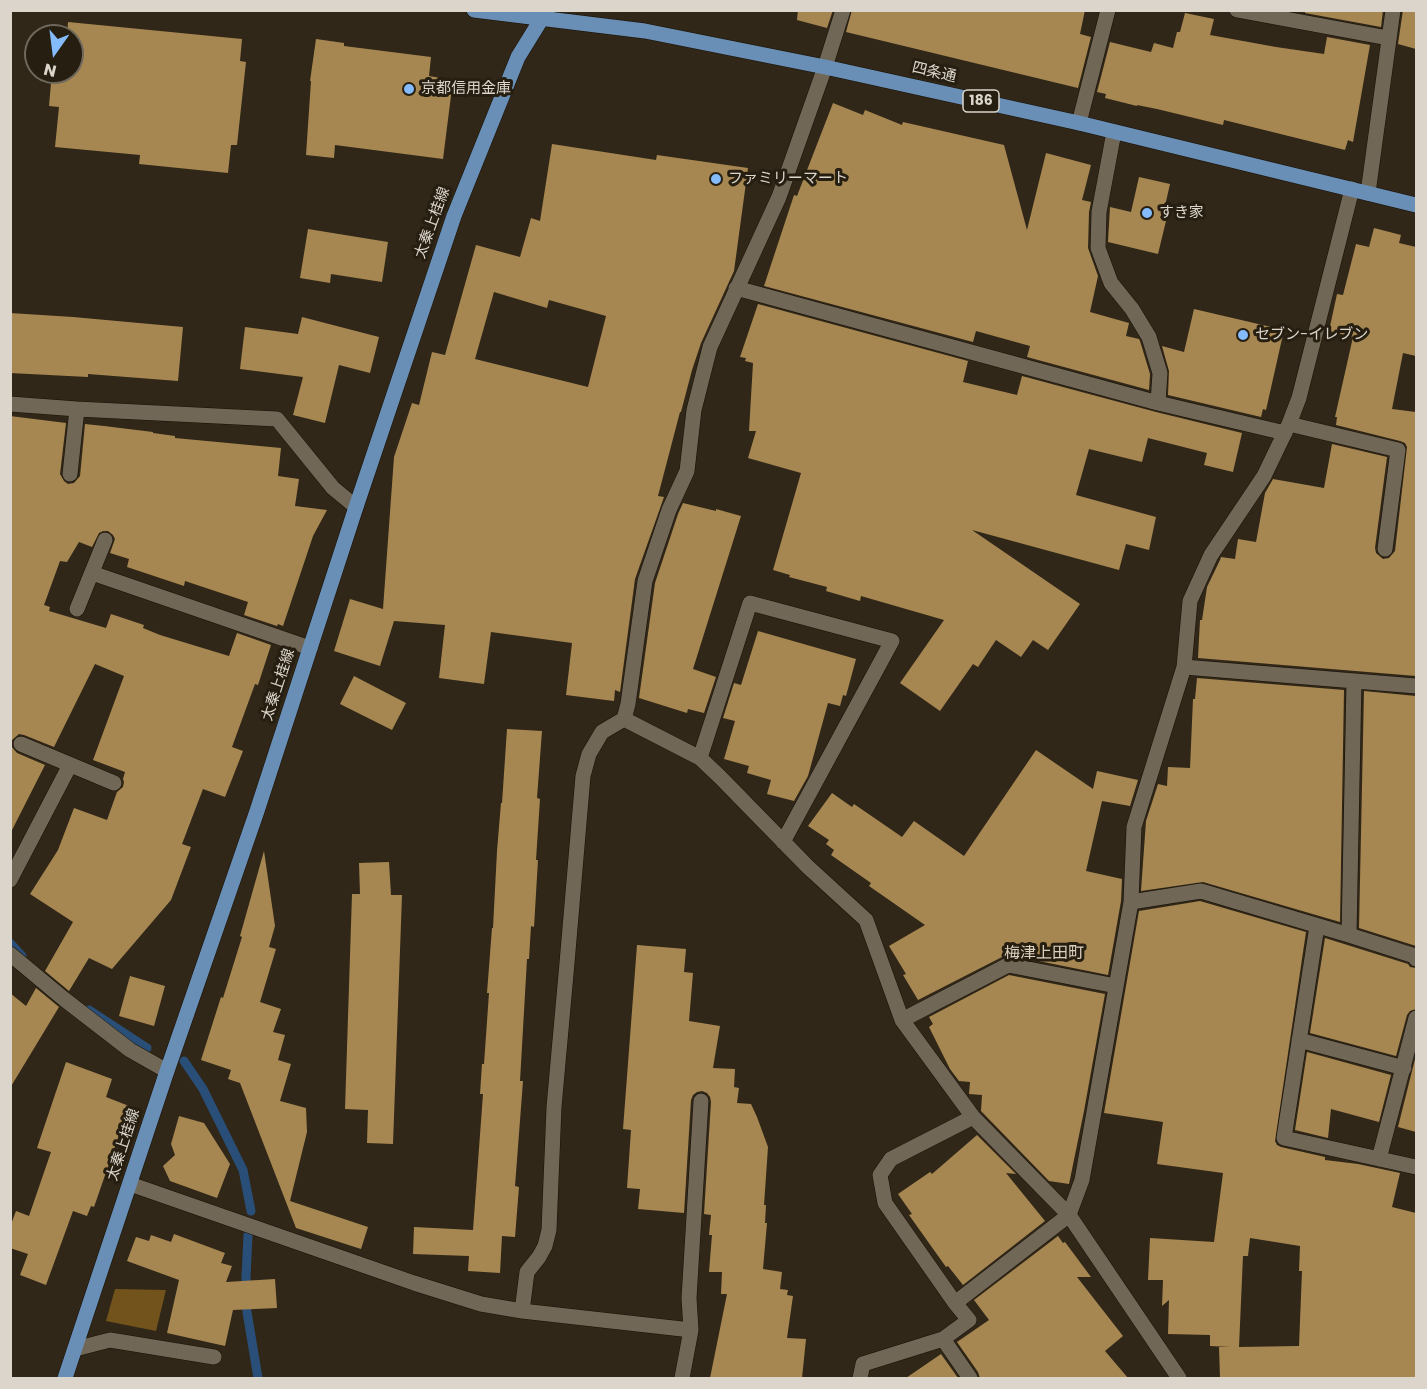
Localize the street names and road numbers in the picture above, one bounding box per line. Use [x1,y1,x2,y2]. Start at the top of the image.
street label: 四条通 [910,59,958,87]
road number: 186 [963,90,999,112]
street label: 太秦上桂線 [412,185,454,261]
street label: 太秦上桂線 [259,647,299,723]
street label: 太秦上桂線 [104,1107,144,1183]

